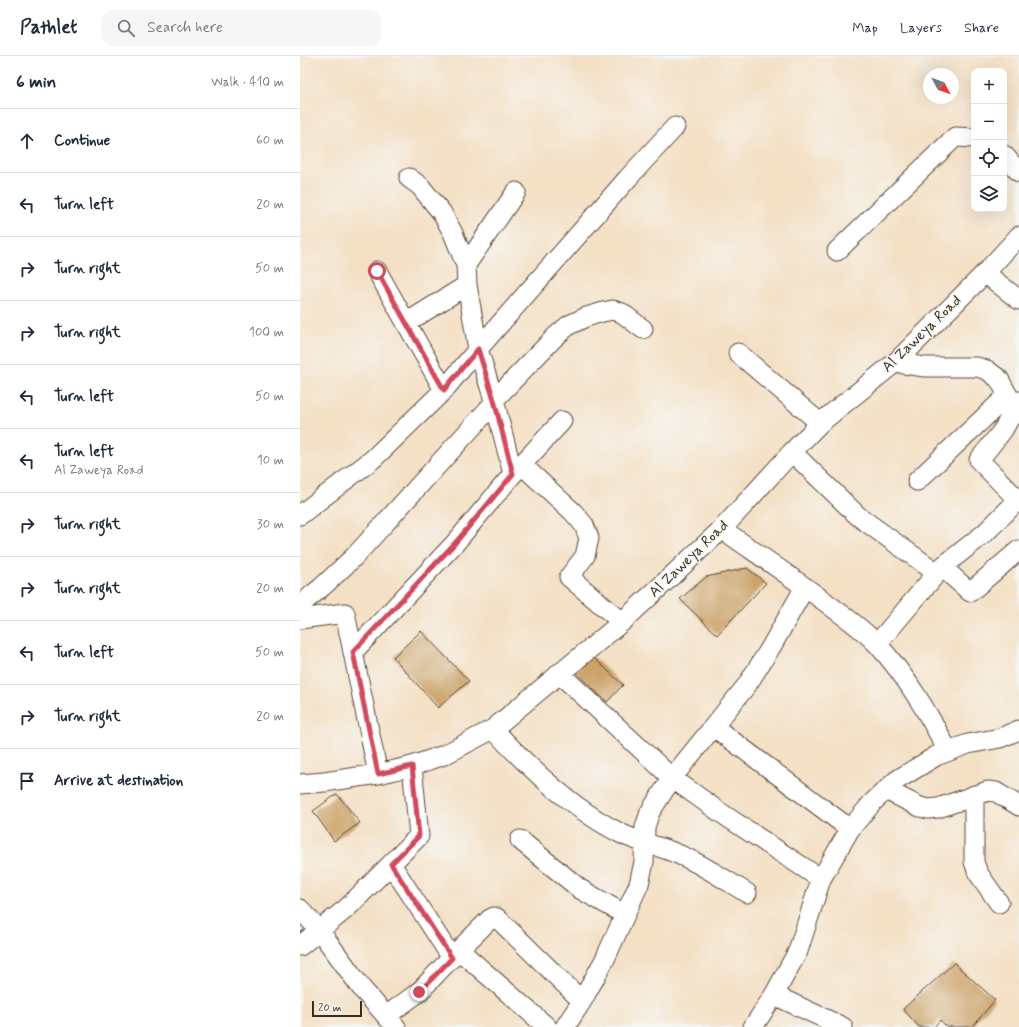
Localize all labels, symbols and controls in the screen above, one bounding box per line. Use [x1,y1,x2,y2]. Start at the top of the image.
search box [101,10,381,46]
text: Pathlet [20,15,77,40]
icon: search [115,17,137,39]
text: Search here [147,18,223,38]
text: Map [852,19,878,37]
text: Layers [900,19,942,37]
text: Share [964,19,999,37]
north arrow [923,68,959,104]
map controls [971,68,1007,212]
button: + [971,68,1007,104]
text: 6 min [16,71,56,93]
text: Walk · 410 m [211,74,284,91]
button: − [971,104,1007,140]
icon: ahead [16,130,38,152]
text: Continue [54,131,110,151]
text: 60 m [256,132,284,149]
button: locate [971,140,1007,176]
button: layers [971,176,1007,212]
icon: left [16,194,38,216]
text: Turn left [54,195,114,215]
text: 20 m [256,196,284,213]
icon: right [16,258,38,280]
text: Turn right [54,259,121,279]
text: 50 m [255,260,284,277]
route start [368,262,386,280]
street label: Al Zaweya Road [878,291,966,377]
icon: right [16,322,38,344]
text: Turn right [54,323,121,343]
text: 100 m [249,324,284,341]
icon: left [16,386,38,408]
text: Turn left [54,387,114,407]
text: 50 m [255,388,284,405]
text: Turn left [54,442,114,462]
icon: left [16,450,38,472]
text: 10 m [257,452,284,469]
text: Al Zaweya Road [54,462,144,479]
icon: right [16,514,38,536]
text: Turn right [54,515,121,535]
text: 30 m [257,516,284,533]
street label: Al Zaweya Road [645,516,733,602]
icon: right [16,578,38,600]
text: Turn right [54,579,121,599]
text: 20 m [256,580,284,597]
icon: left [16,642,38,664]
text: Turn left [54,643,114,663]
text: 50 m [255,644,284,661]
icon: right [16,706,38,728]
text: Turn right [54,707,121,727]
text: 20 m [256,708,284,725]
icon: arrive [16,770,38,792]
text: Arrive at destination [54,771,183,791]
route end [410,983,428,1001]
scale bar [312,999,362,1018]
text: 20 m [318,1001,341,1015]

